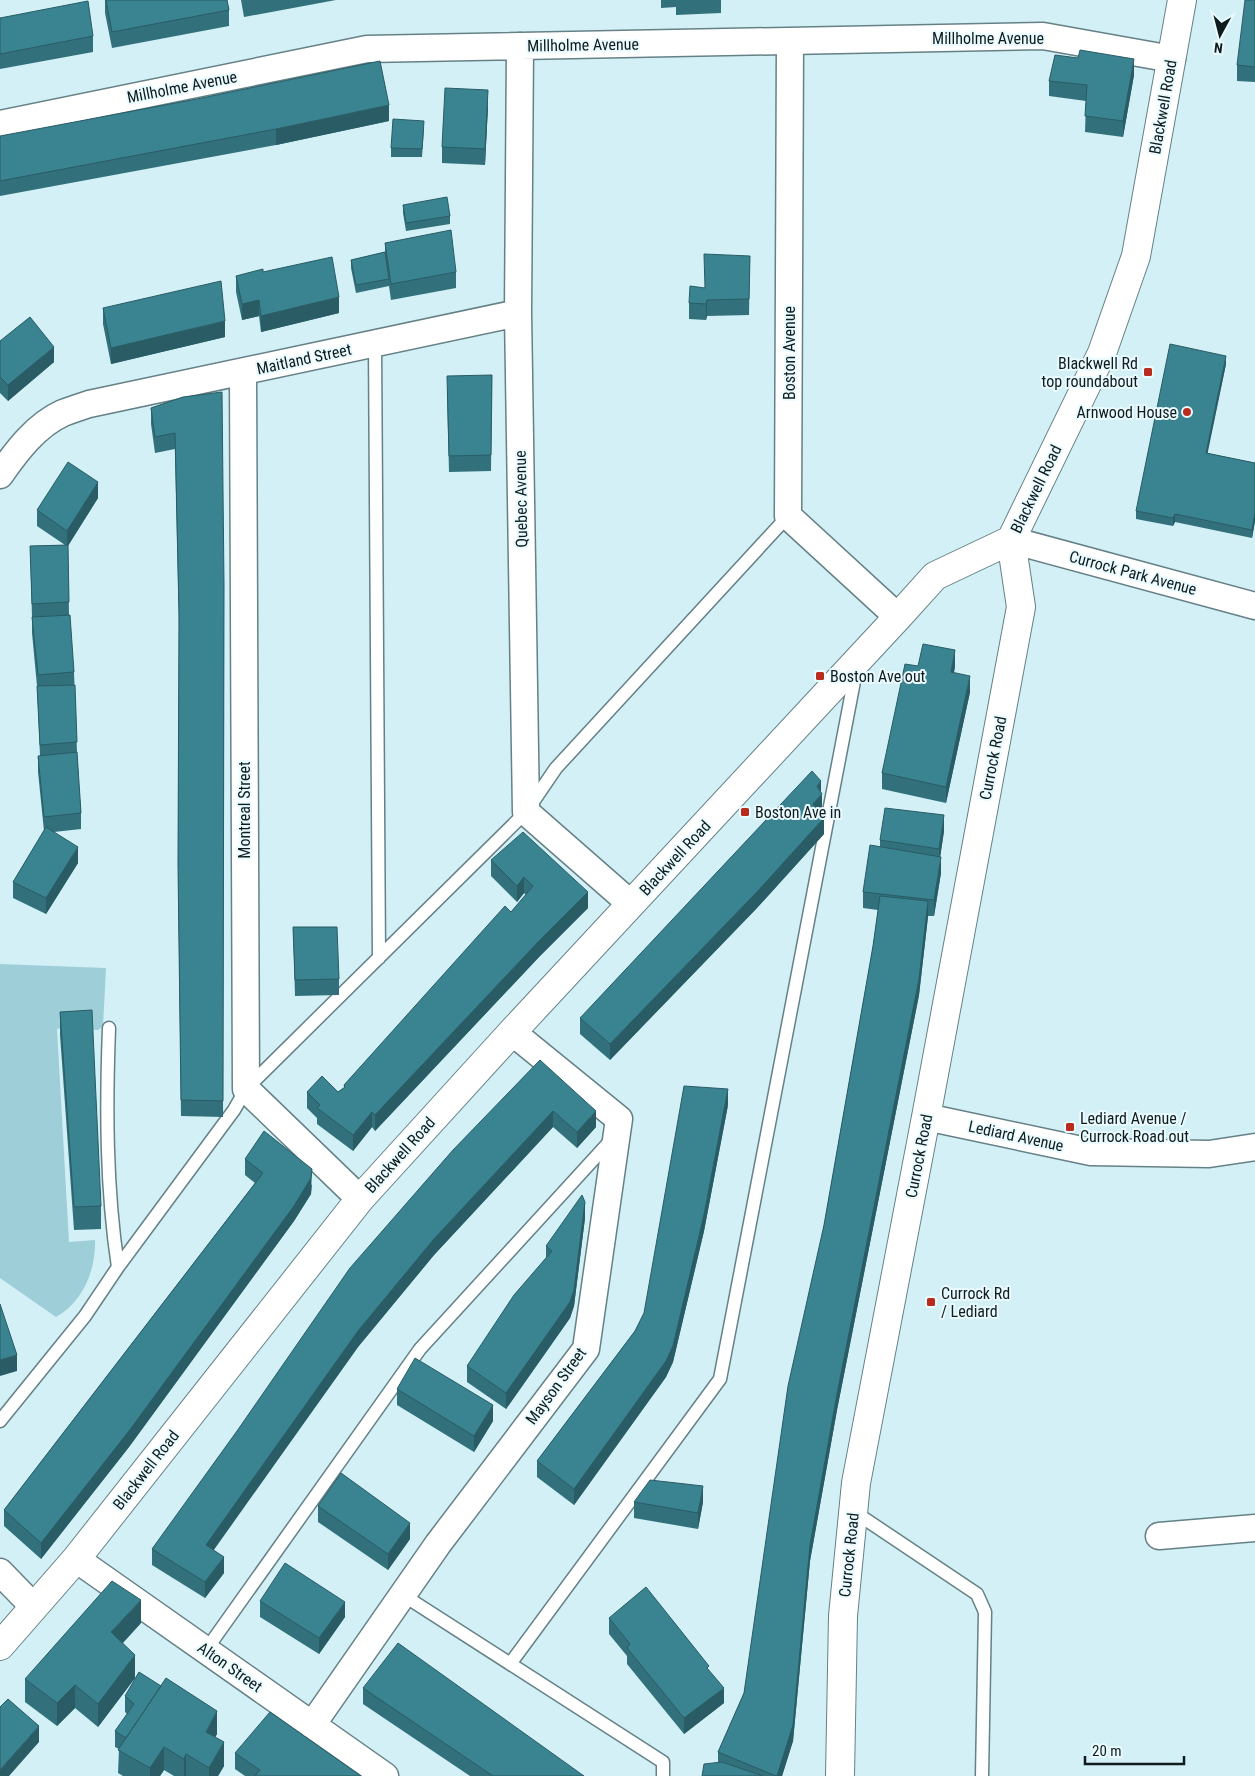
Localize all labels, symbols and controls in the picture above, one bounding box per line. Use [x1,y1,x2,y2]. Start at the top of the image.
north arrow [1195,10,1245,60]
street label: Millholme Avenue [932,29,1044,48]
street label: Millholme Avenue [527,35,639,55]
text: N [1213,39,1224,56]
street label: Blackwell Road [1145,58,1181,156]
street label: Millholme Avenue [125,67,239,107]
street label: Boston Avenue [780,306,799,400]
street label: Maitland Street [255,340,353,378]
place label: Blackwell Rd top roundabout [1042,354,1138,391]
marker: Blackwell Rd top roundabout [1142,366,1154,378]
place label: Arnwood House [1077,403,1177,422]
marker: Arnwood House [1181,406,1193,418]
street label: Blackwell Road [1006,442,1066,536]
street label: Quebec Avenue [511,450,531,548]
street label: Currock Park Avenue [1067,547,1199,599]
place label: Boston Ave out [830,667,926,686]
marker: Boston Ave out [814,670,826,682]
street label: Currock Road [976,715,1010,801]
street label: Montreal Street [235,761,254,859]
place label: Boston Ave in [755,803,841,822]
marker: Boston Ave in [739,806,751,818]
street label: Blackwell Road [635,817,715,899]
place label: Lediard Avenue / Currock Road out [1080,1109,1189,1146]
street label: Blackwell Road [361,1113,439,1197]
street label: Currock Road [902,1113,936,1199]
street label: Lediard Avenue [967,1117,1065,1155]
marker: Lediard Avenue / Currock Road out [1064,1121,1076,1133]
place label: Currock Rd / Lediard [941,1284,1010,1321]
marker: Currock Rd / Lediard [925,1296,937,1308]
street label: Mayson Street [522,1344,590,1428]
street label: Blackwell Road [109,1426,183,1514]
street label: Currock Road [835,1512,863,1598]
street label: Alton Street [194,1638,266,1696]
scale bar [1085,1734,1184,1766]
text: 20 m [1092,1742,1122,1760]

